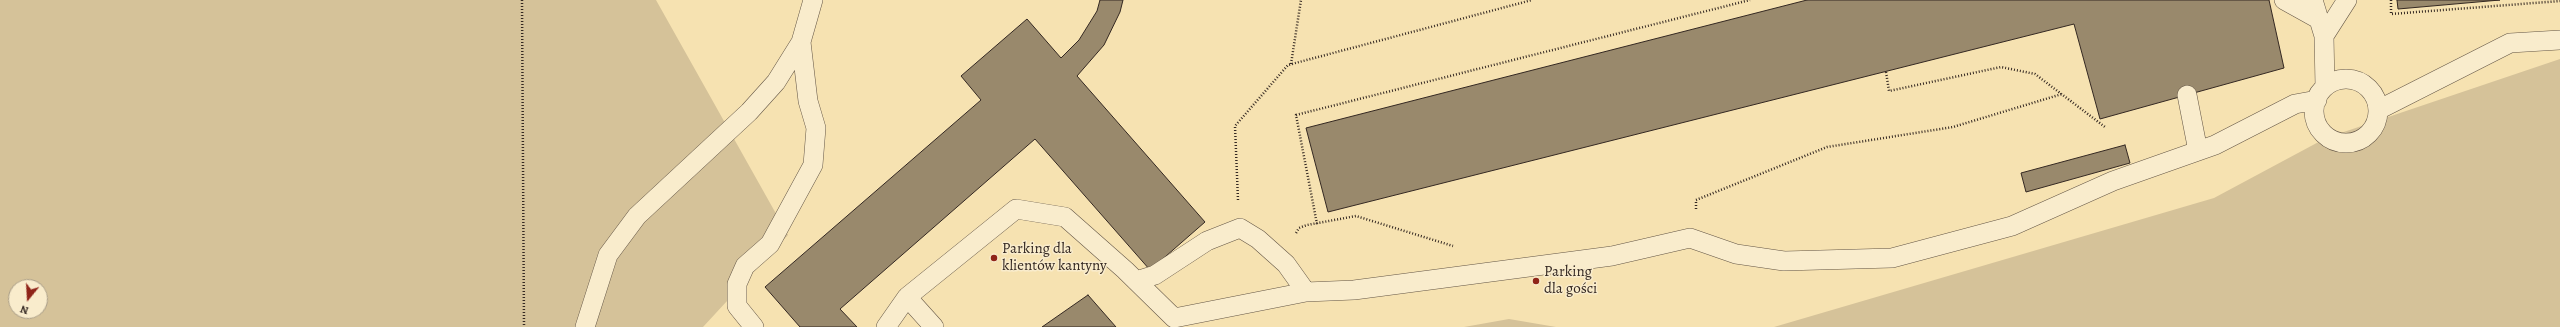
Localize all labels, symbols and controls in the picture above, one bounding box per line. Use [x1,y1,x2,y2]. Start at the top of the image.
place label: Parking dla klientów kantyny [1002,240,1107,275]
marker: Parking dla klientów kantyny [989,253,999,263]
place label: Parking dla gości [1544,263,1597,298]
marker: Parking dla gości [1531,276,1541,286]
north arrow [8,279,48,319]
text: N [18,302,31,318]

